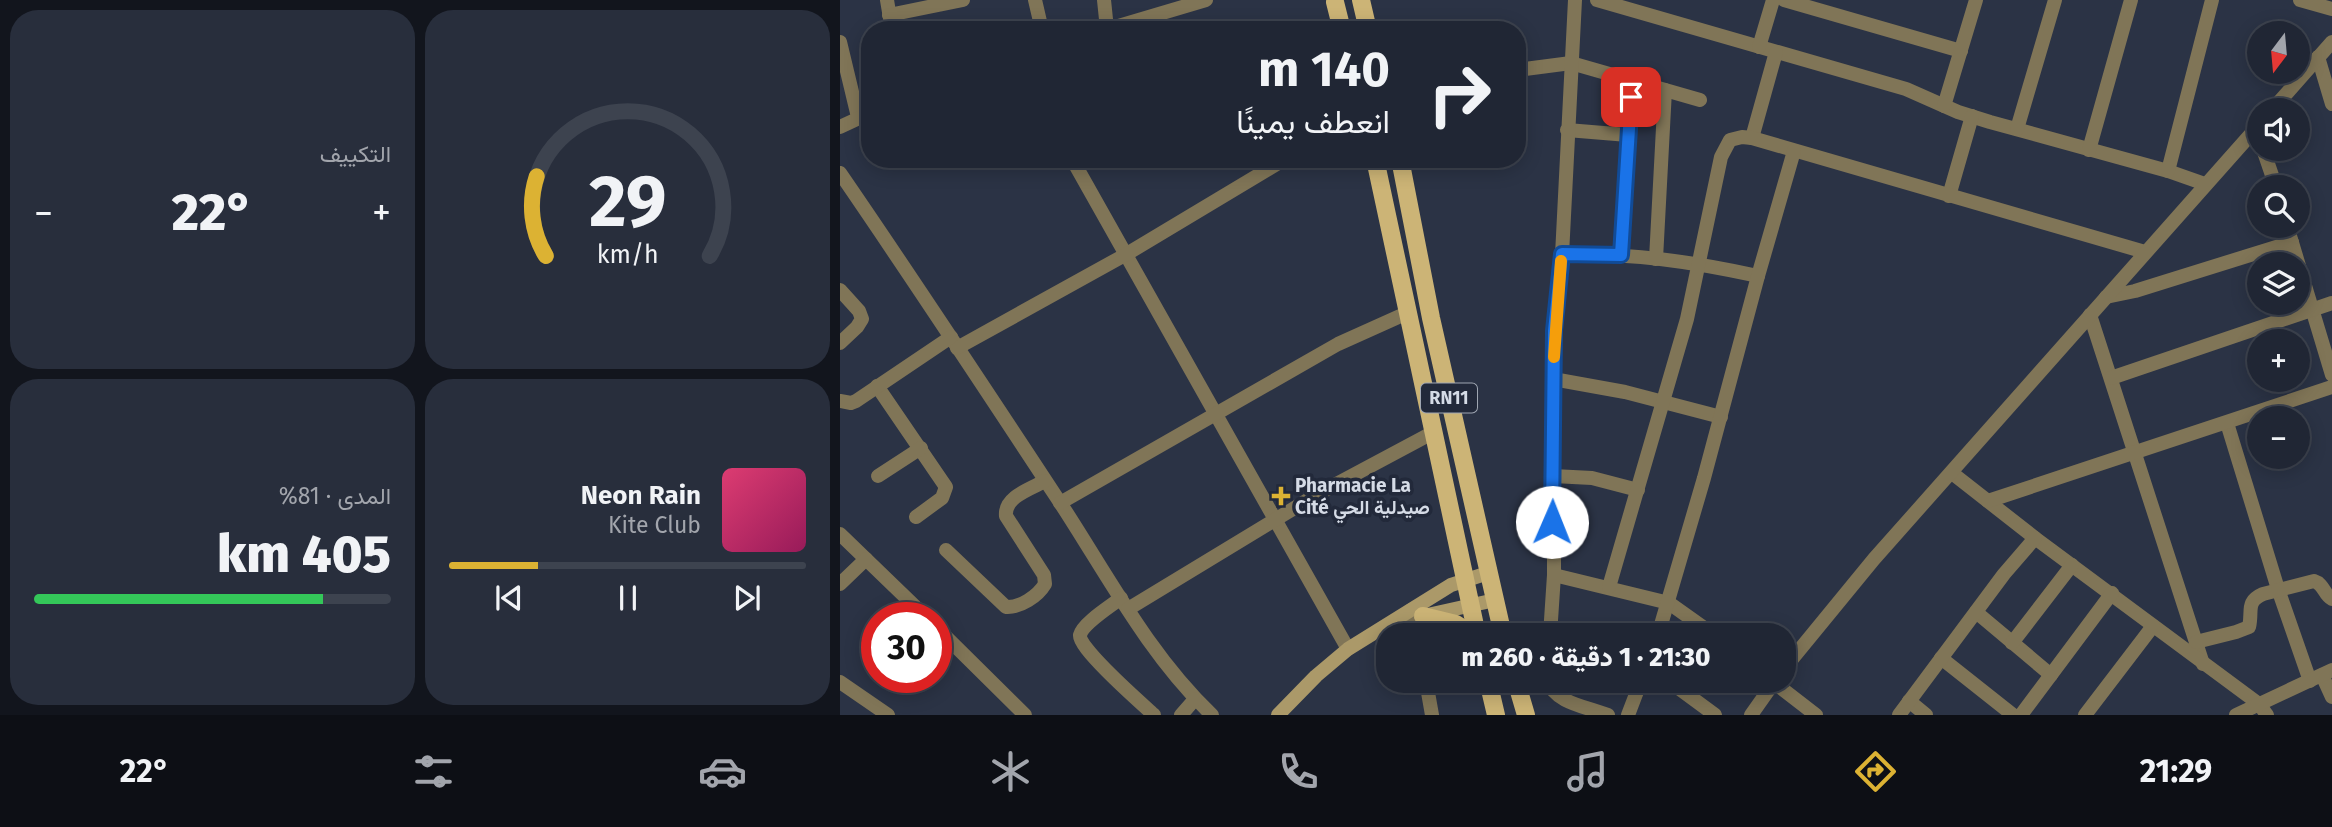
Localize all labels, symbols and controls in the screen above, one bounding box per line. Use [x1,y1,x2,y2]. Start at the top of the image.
north arrow [2247,21,2310,84]
map controls [2247,21,2310,469]
text: 140 m [1258,40,1390,99]
icon: right [1414,49,1505,140]
pin [1601,67,1661,127]
icon: arrive [1612,78,1650,116]
button: sound [2247,98,2310,161]
text: انعطف يمينًا [1236,103,1390,141]
text: التكييف [320,140,391,168]
text: 29 [589,158,666,245]
button: search [2247,175,2310,238]
text: 22° [172,181,253,244]
text: − [34,190,53,236]
text: + [372,190,391,236]
text: km/h [597,239,658,269]
button: layers [2247,252,2310,315]
button: + [2247,329,2310,392]
road number: RN11 [1421,384,1477,412]
button: − [2247,406,2310,469]
place label: Pharmacie La Cité صيدلية الحي [1295,474,1430,524]
text: Neon Rain [581,480,701,511]
text: المدى · 81% [279,482,391,510]
position arrow [1515,485,1589,559]
marker: Pharmacie La Cité صيدلية الحي [1273,488,1289,504]
text: Kite Club [608,511,701,539]
text: 405 km [217,523,391,586]
icon: previous [490,579,528,617]
icon: pause [609,579,647,617]
icon: next [728,579,766,617]
speed limit sign: 30 [861,602,952,693]
text: 21:30 · 1 دقيقة · 260 m [1462,642,1710,673]
icon: filters [409,747,458,796]
icon: car [698,747,747,796]
icon: climate [986,747,1035,796]
icon: phone [1274,747,1323,796]
icon: music [1563,747,1612,796]
icon: directions [1851,747,1900,796]
text: 22° [120,752,170,790]
text: 21:29 [2140,752,2212,790]

